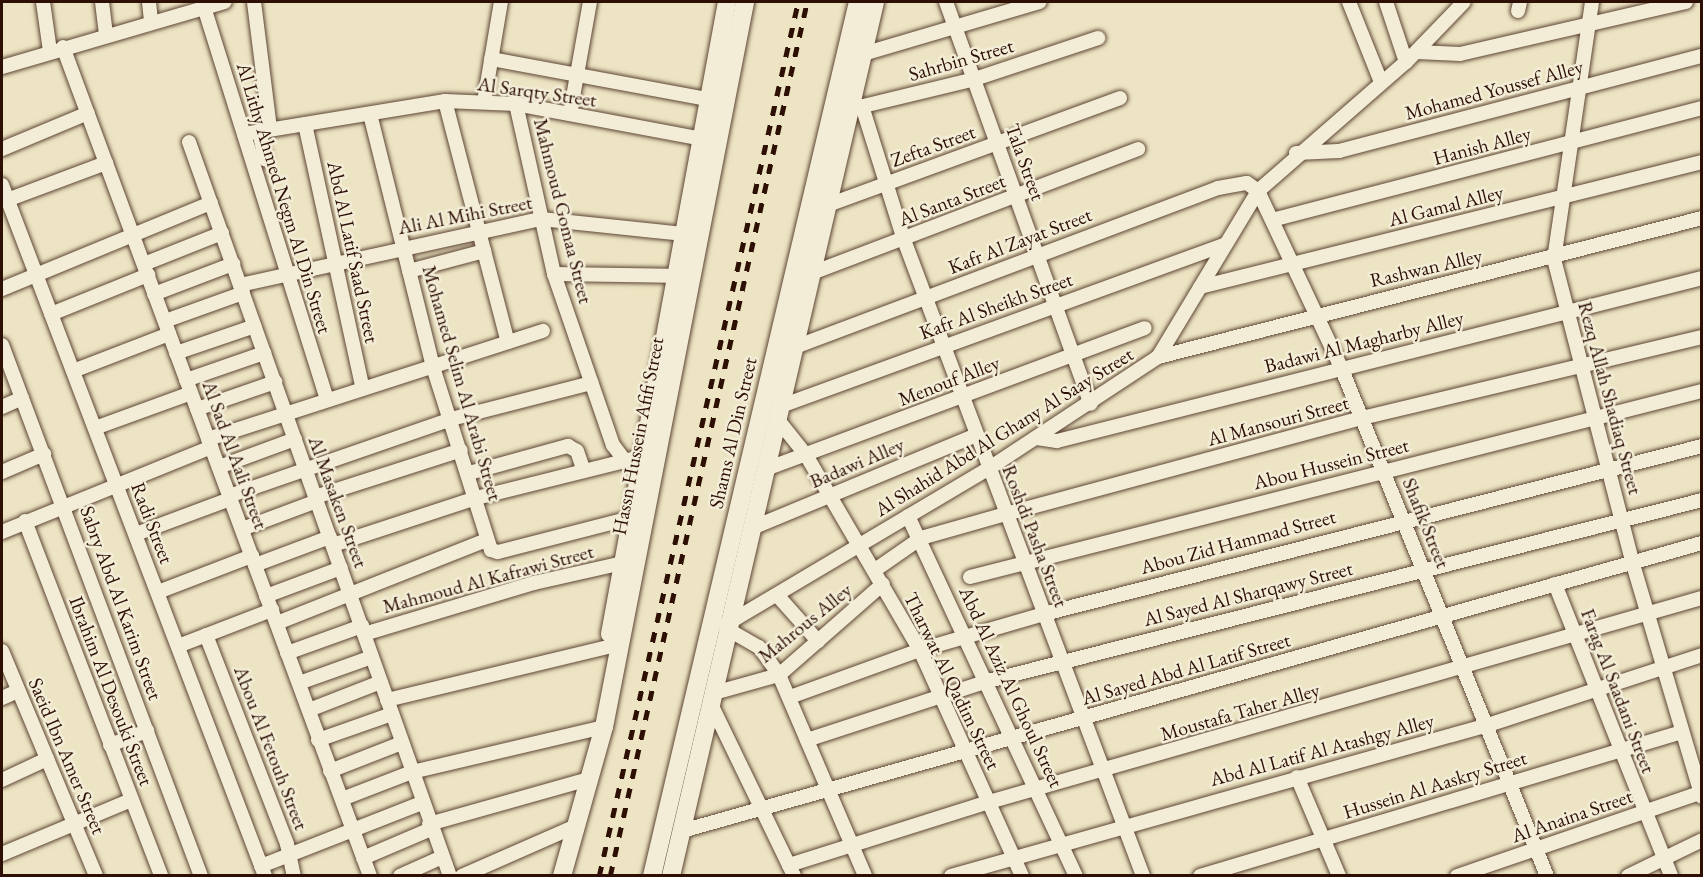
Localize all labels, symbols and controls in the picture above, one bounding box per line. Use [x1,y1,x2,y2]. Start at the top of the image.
street label: Sahrbin Street [906,34,1016,86]
street label: Mohamed Youssef Alley [1402,55,1586,125]
street label: Al Lithy Ahmed Negm Al Din Street [231,60,337,336]
street label: Al Sarqty Street [476,72,598,112]
street label: Mahmoud Gomaa Street [528,116,598,306]
street label: Zefta Street [887,120,979,172]
street label: Tala Street [1000,120,1050,204]
street label: Hanish Alley [1430,121,1534,171]
street label: Abd Al Latif Saad Street [322,159,384,345]
street label: Al Santa Street [895,169,1009,231]
street label: Al Gamal Alley [1386,180,1506,232]
street label: Ali Al Mihi Street [396,190,534,240]
street label: Kafr Al Zayat Street [945,203,1095,279]
street label: Rashwan Alley [1368,243,1484,293]
street label: Mohamed Selim Al Arabi Street [417,263,507,503]
street label: Kafr Al Sheikh Street [916,267,1076,345]
street label: Rezq Allah Shadiaq Street [1573,299,1647,497]
street label: Badawi Al Magharby Alley [1262,306,1466,378]
street label: Hassn Hussein Afifi Street [607,335,669,537]
street label: Al Shahid Abd Al Ghany Al Saay Street [870,342,1138,522]
street label: Menouf Alley [895,351,1003,411]
street label: Shams Al Din Street [704,355,762,511]
street label: Al Sad Al Aali Street [197,378,273,532]
street label: Al Mansouri Street [1205,391,1351,451]
street label: Badawi Alley [806,432,908,494]
street label: Al Masaken Street [303,433,373,571]
street label: Abou Hussein Street [1251,433,1411,495]
street label: Roshdi Pasha Street [997,461,1073,611]
street label: Shafik Street [1397,474,1455,572]
street label: Radi Street [126,479,178,567]
street label: Sabry Abd Al Karim Street [75,503,167,703]
street label: Abou Zid Hammad Street [1138,504,1338,580]
street label: Mahmoud Al Kafrawi Street [380,539,596,619]
street label: Al Sayed Al Sharqawy Street [1141,556,1355,632]
street label: Mahrous Alley [753,578,857,668]
street label: Abd Al Aziz Al Ghoul Street [954,583,1068,791]
street label: Tharwat Al Qadim Street [899,588,1005,774]
street label: Ibrahim Al Desouki Street [64,593,158,789]
street label: Farag Al Saadani Street [1576,605,1660,777]
street label: Al Sayed Abd Al Latif Street [1079,628,1293,710]
street label: Abou Al Fetouh Street [229,663,313,833]
street label: Saeid Ibn Amer Street [23,674,111,838]
street label: Moustafa Taher Alley [1158,678,1322,746]
street label: Abd Al Latif Al Atashgy Alley [1207,709,1437,791]
street label: Hussein Al Aaskry Street [1340,746,1530,824]
street label: Al Anaina Street [1508,784,1636,848]

